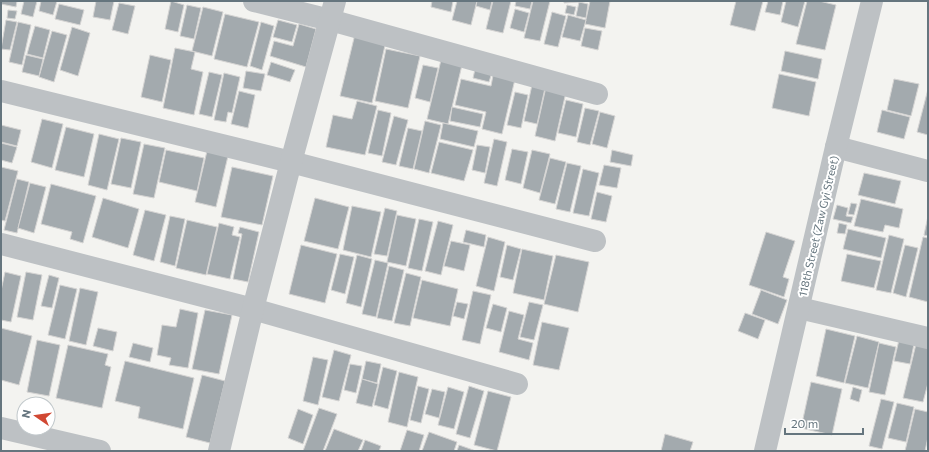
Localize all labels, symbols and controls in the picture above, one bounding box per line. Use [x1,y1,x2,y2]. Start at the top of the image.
street label: 118th Street (Zaw Gyi Street) [795,154,841,298]
north arrow [16,396,56,436]
text: N [19,408,33,419]
scale bar [785,410,863,436]
text: 20 m [791,416,818,430]

